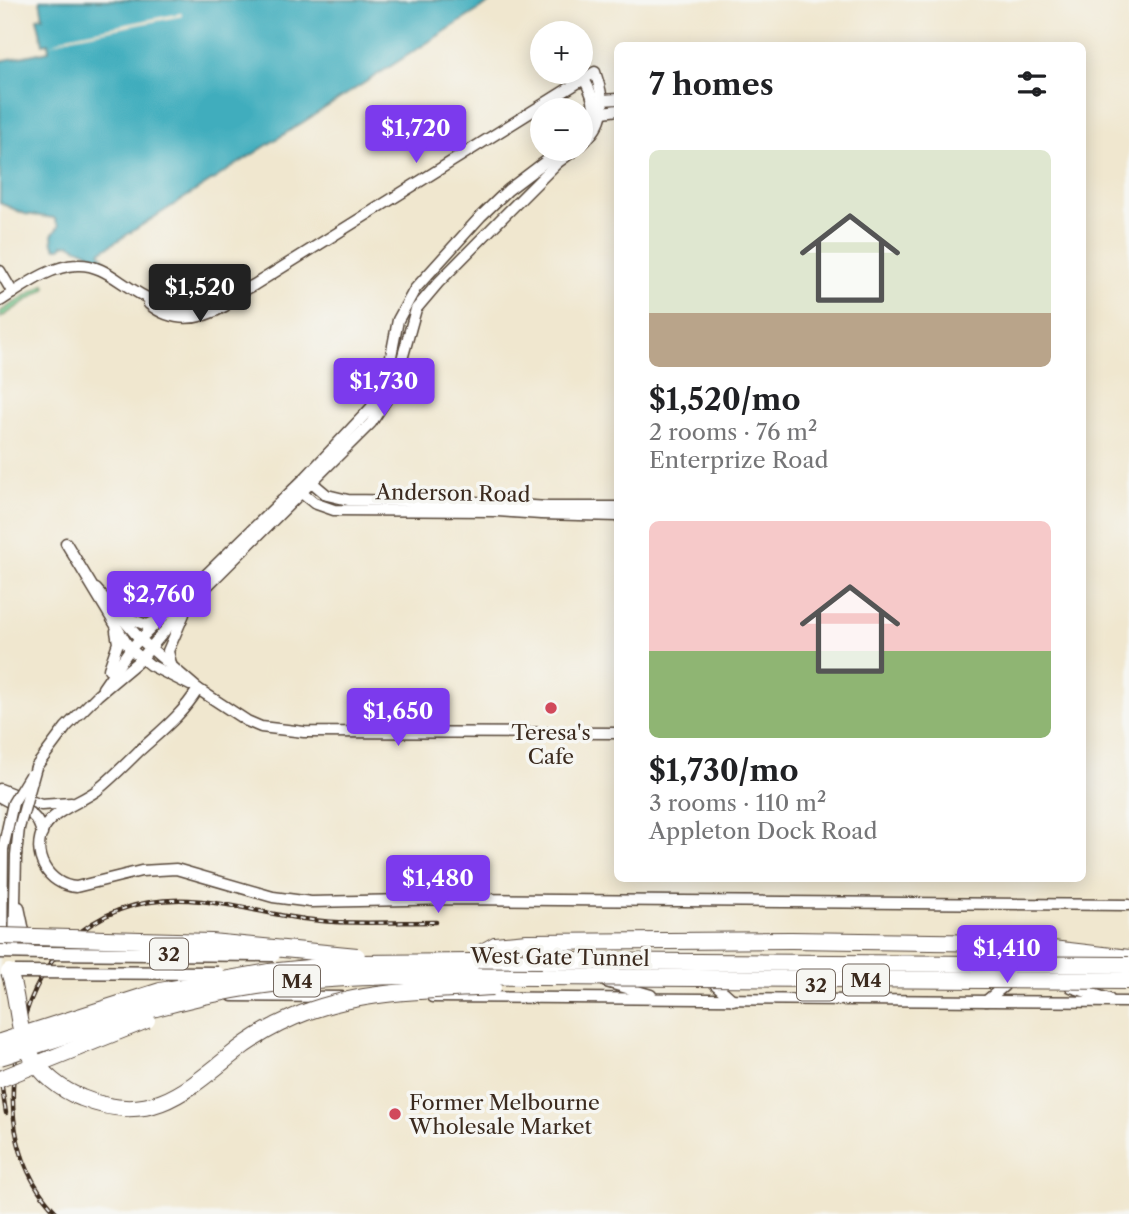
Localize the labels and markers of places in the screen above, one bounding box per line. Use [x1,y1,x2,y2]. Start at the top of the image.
pin: $1,720 [359,106,473,165]
pin: $1,520 [143,264,257,324]
pin: $1,730 [327,358,441,418]
pin: $2,760 [102,572,216,631]
pin: $1,650 [341,688,455,748]
marker: Teresa's Cafe [543,700,559,716]
place label: Teresa's Cafe [511,720,591,769]
pin: $1,480 [381,856,495,915]
pin: $1,410 [950,926,1064,985]
place label: Former Melbourne Wholesale Market [408,1090,600,1139]
marker: Former Melbourne Wholesale Market [387,1106,403,1122]

